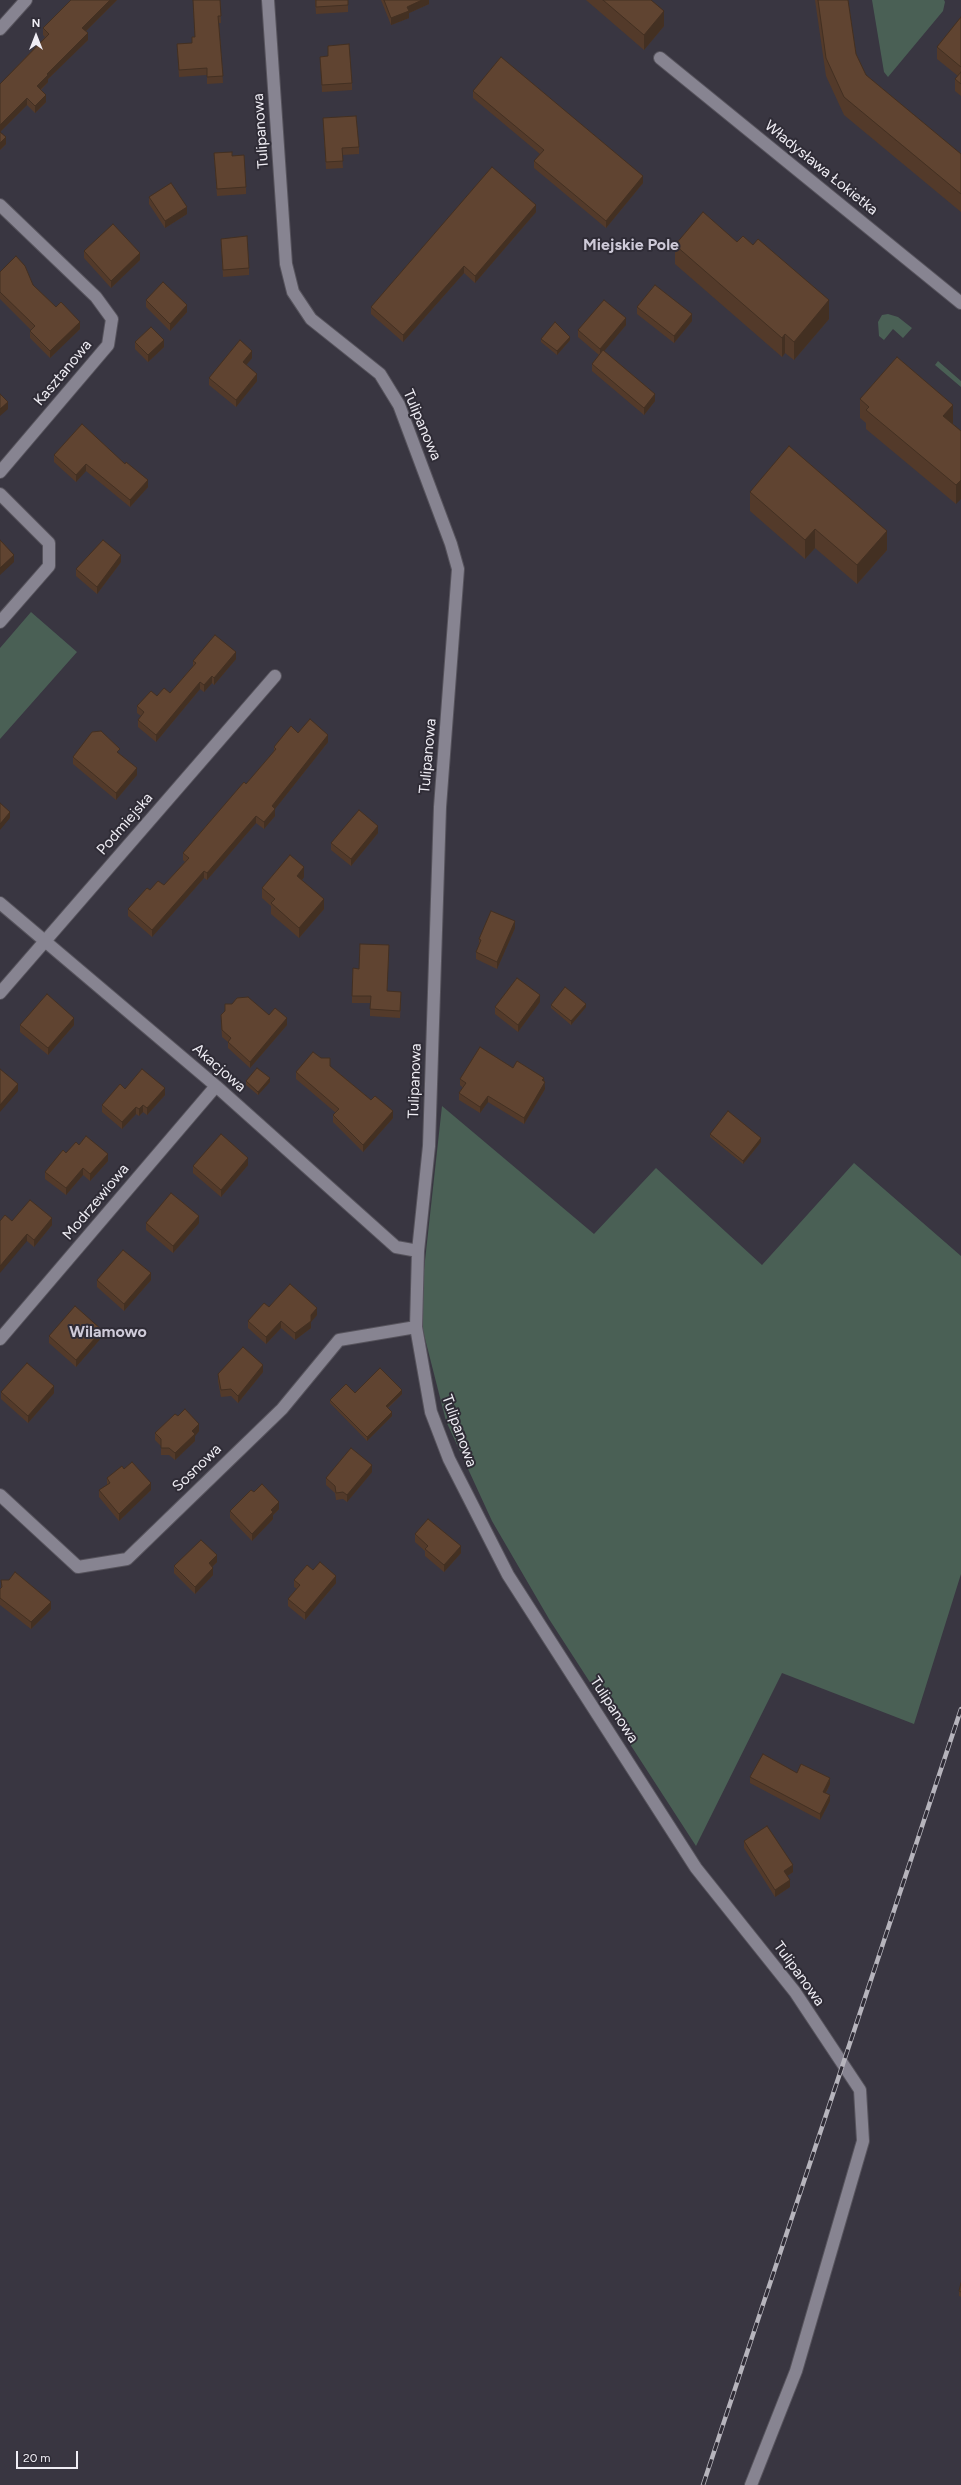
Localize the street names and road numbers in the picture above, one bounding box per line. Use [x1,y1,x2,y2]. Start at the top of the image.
street label: Tulipanowa [249,93,273,169]
street label: Władysława Łokietka [761,117,881,219]
street label: Kasztanowa [30,336,96,410]
street label: Tulipanowa [399,387,445,463]
street label: Tulipanowa [416,718,440,794]
street label: Podmiejska [93,789,157,859]
street label: Akacjowa [189,1040,249,1096]
street label: Tulipanowa [405,1043,425,1119]
street label: Modrzewiowa [59,1160,133,1244]
street label: Tulipanowa [438,1393,480,1469]
street label: Sosnowa [169,1440,225,1496]
street label: Tulipanowa [586,1674,642,1746]
street label: Tulipanowa [770,1938,828,2010]

